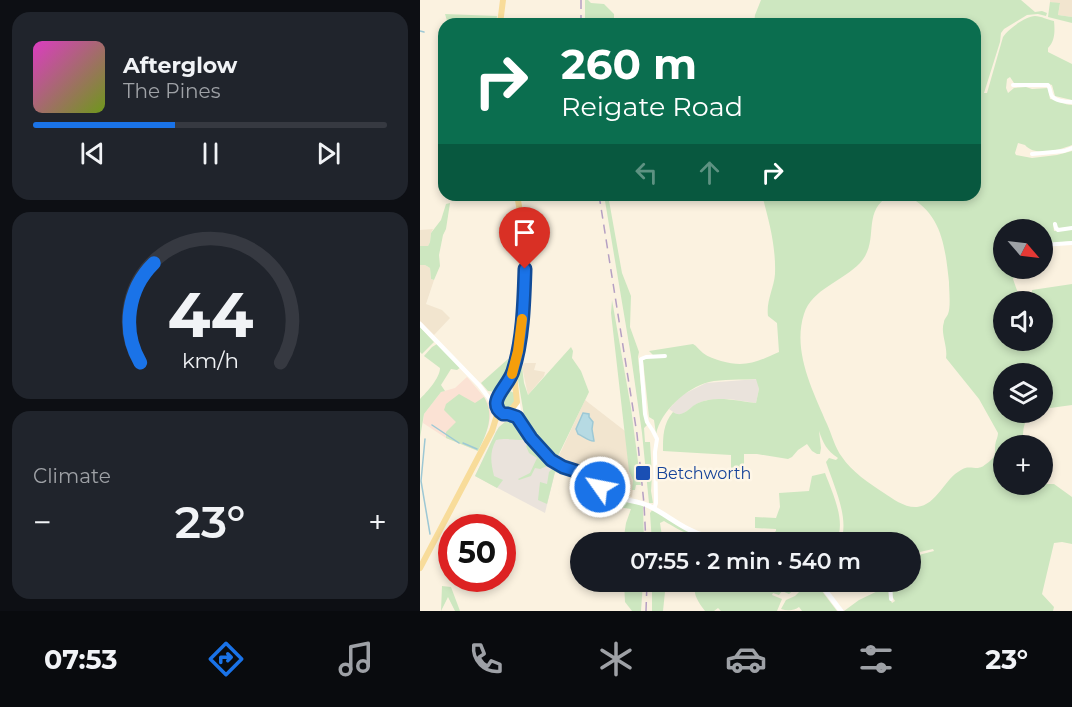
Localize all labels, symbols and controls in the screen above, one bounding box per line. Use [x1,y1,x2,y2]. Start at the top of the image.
text: 260 m [561,38,697,90]
icon: right [462,42,540,120]
text: Afterglow [123,52,237,79]
text: The Pines [123,79,220,103]
text: Reigate Road [561,90,743,123]
icon: previous [76,137,109,170]
icon: pause [194,137,227,170]
icon: next [312,137,345,170]
icon: left [630,156,663,189]
icon: ahead [693,156,726,189]
icon: right [756,156,789,189]
pin [499,207,550,269]
icon: arrive [508,216,541,249]
north arrow [993,219,1053,279]
map controls [993,219,1053,495]
text: 44 [167,277,253,353]
button: sound [993,291,1053,351]
text: km/h [181,347,239,373]
button: layers [993,363,1053,423]
button: + [993,435,1053,495]
position arrow [568,455,632,519]
text: Climate [33,464,111,488]
marker: Betchworth [634,464,652,482]
place label: Betchworth [656,464,751,483]
text: 23° [175,494,245,549]
text: − [33,502,52,542]
text: + [368,502,387,542]
speed limit sign: 50 [438,514,516,592]
text: 07:55 · 2 min · 540 m [630,548,861,575]
icon: directions [205,638,247,680]
icon: music [335,638,377,680]
icon: phone [465,638,507,680]
icon: climate [595,638,637,680]
icon: car [725,638,767,680]
icon: filters [855,638,897,680]
text: 07:53 [44,643,117,676]
text: 23° [985,643,1028,676]

